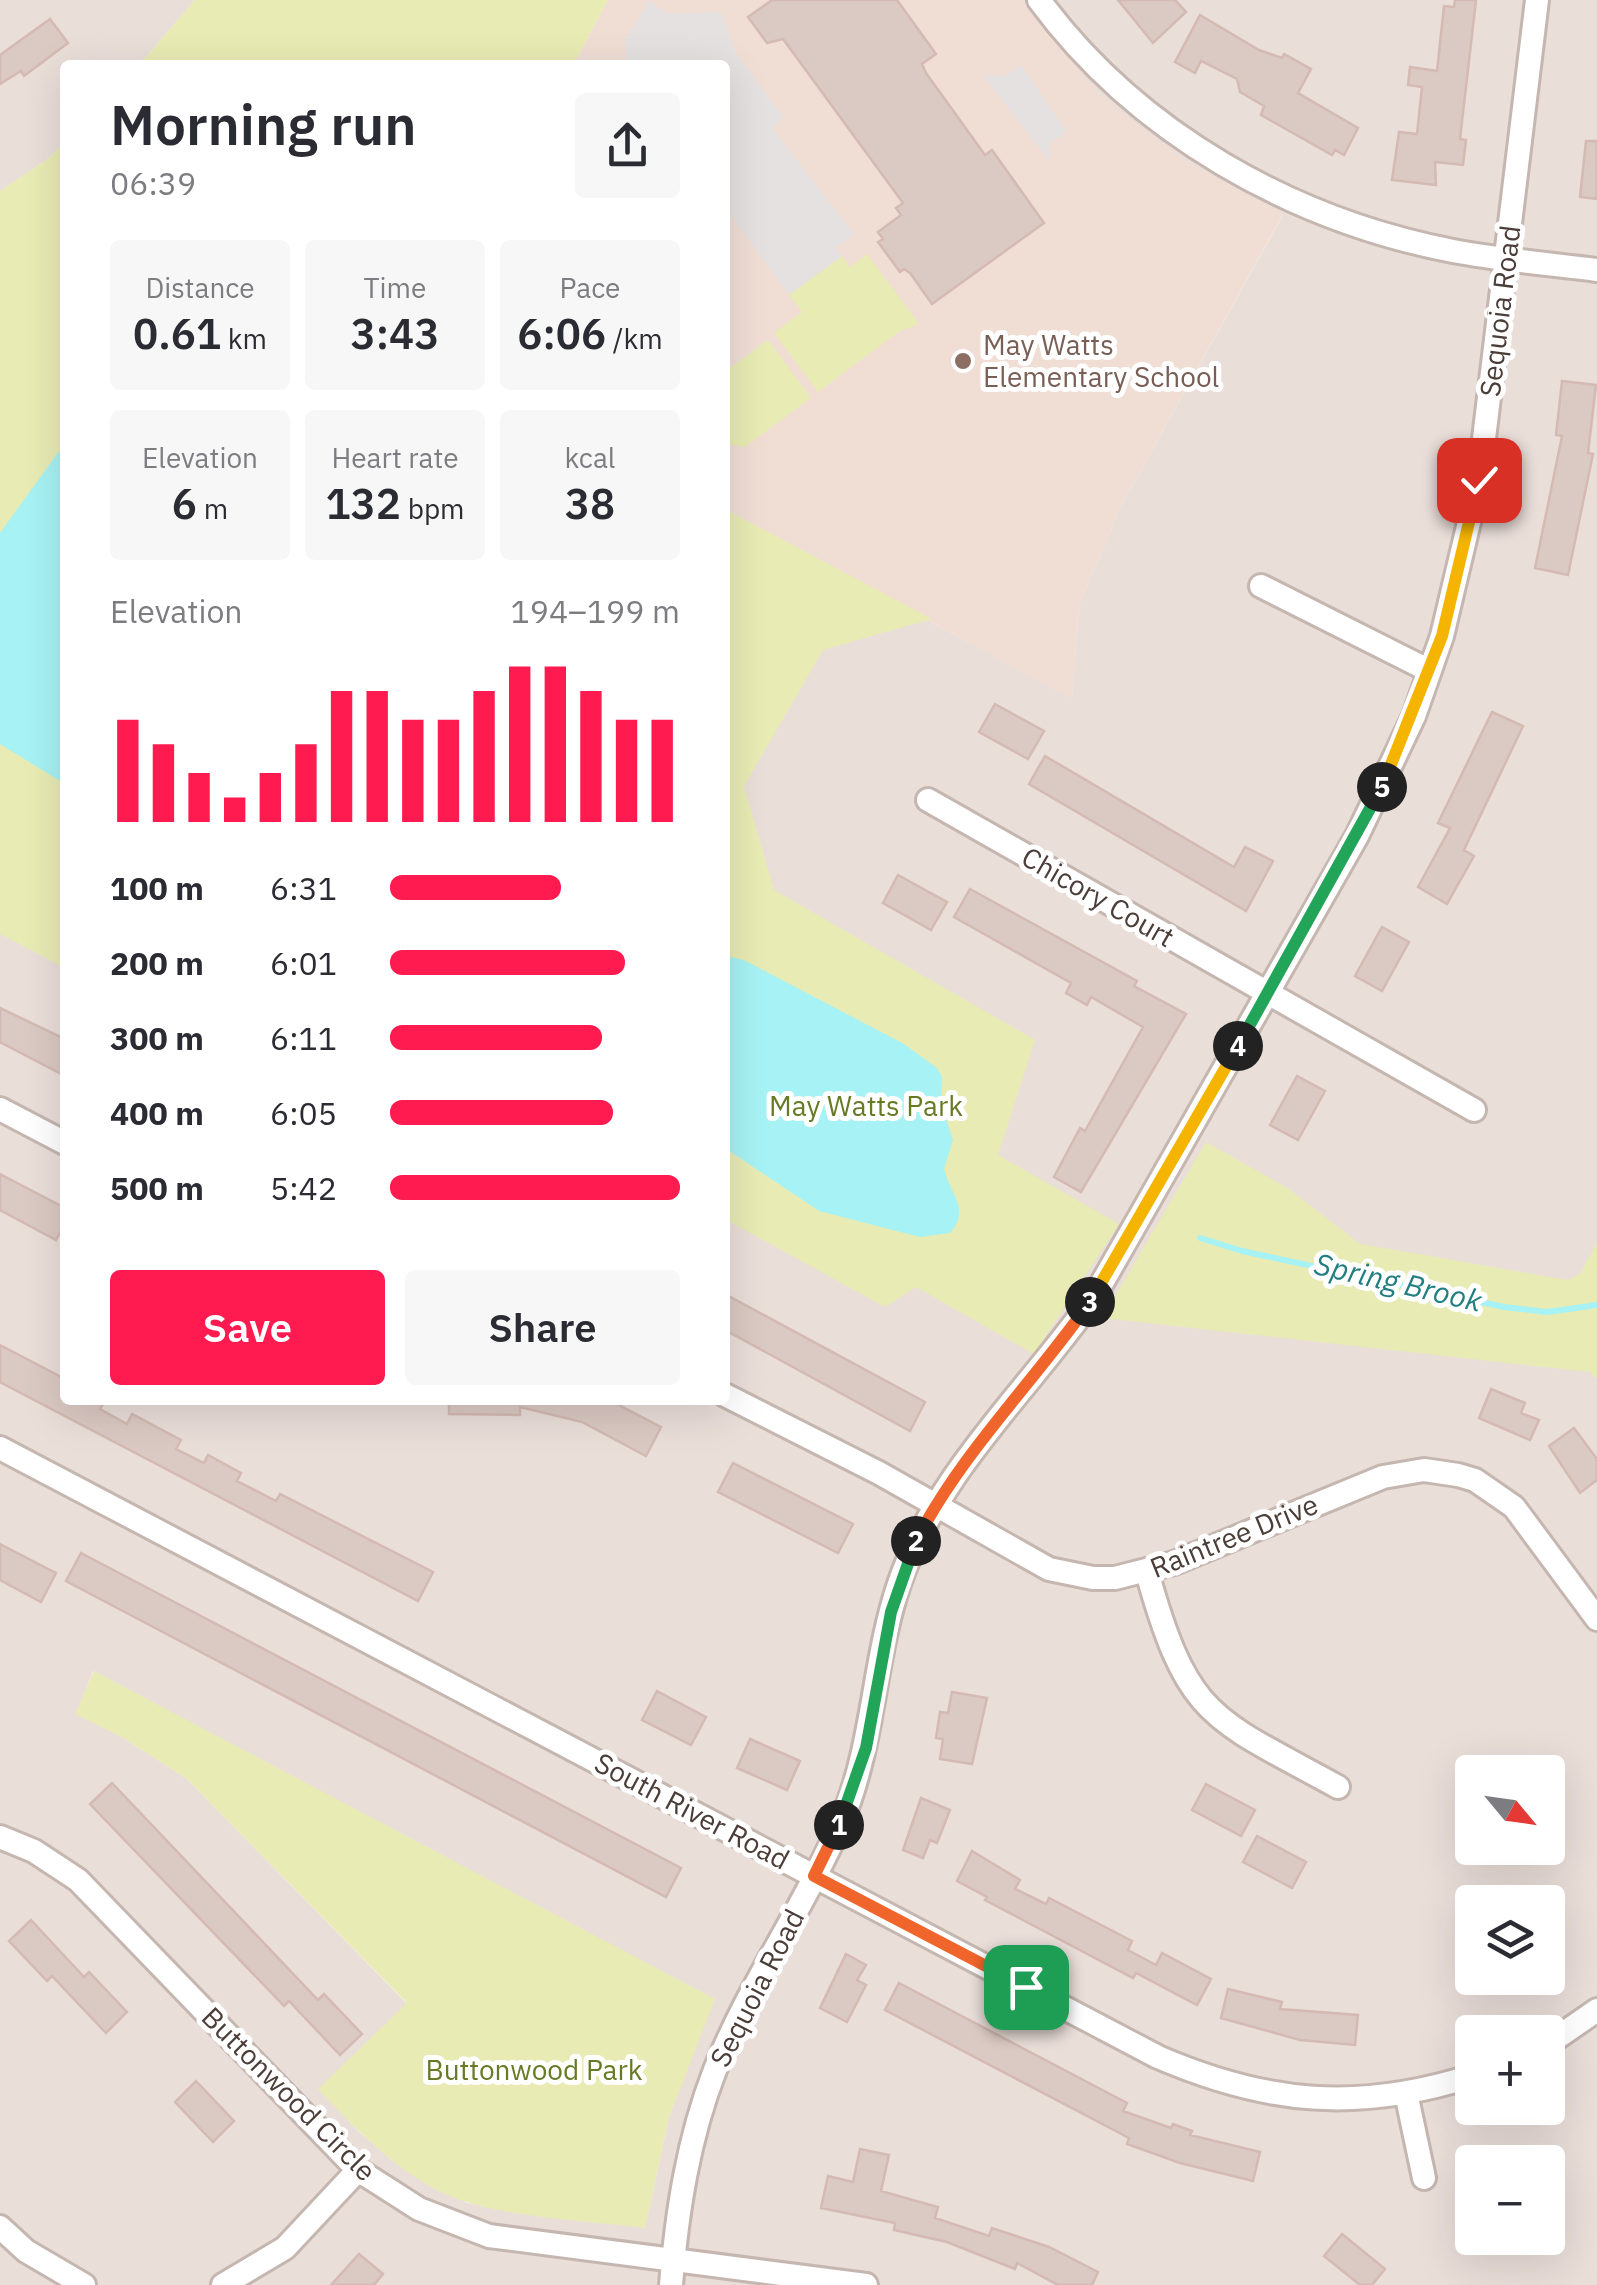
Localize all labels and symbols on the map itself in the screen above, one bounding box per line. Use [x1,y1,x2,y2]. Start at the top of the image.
street label: Sequoia Road [1471,223,1528,399]
place label: May Watts Elementary School [983,326,1219,395]
marker: May Watts Elementary School [952,350,974,372]
pin [1437,438,1522,523]
pin: 5 [1357,762,1407,812]
street label: Chicory Court [1015,838,1181,955]
pin: 4 [1213,1021,1263,1071]
park label: May Watts Park [769,1087,963,1124]
water label: Spring Brook [1311,1243,1486,1320]
pin: 3 [1065,1277,1115,1327]
street label: Raintree Drive [1144,1485,1323,1586]
pin: 2 [891,1516,941,1566]
street label: South River Road [589,1744,796,1877]
north arrow [1455,1755,1565,1865]
pin: 1 [814,1800,864,1850]
street label: Sequoia Road [701,1903,812,2073]
pin [984,1945,1069,2030]
street label: Buttonwood Circle [194,1999,384,2189]
park label: Buttonwood Park [425,2051,643,2088]

